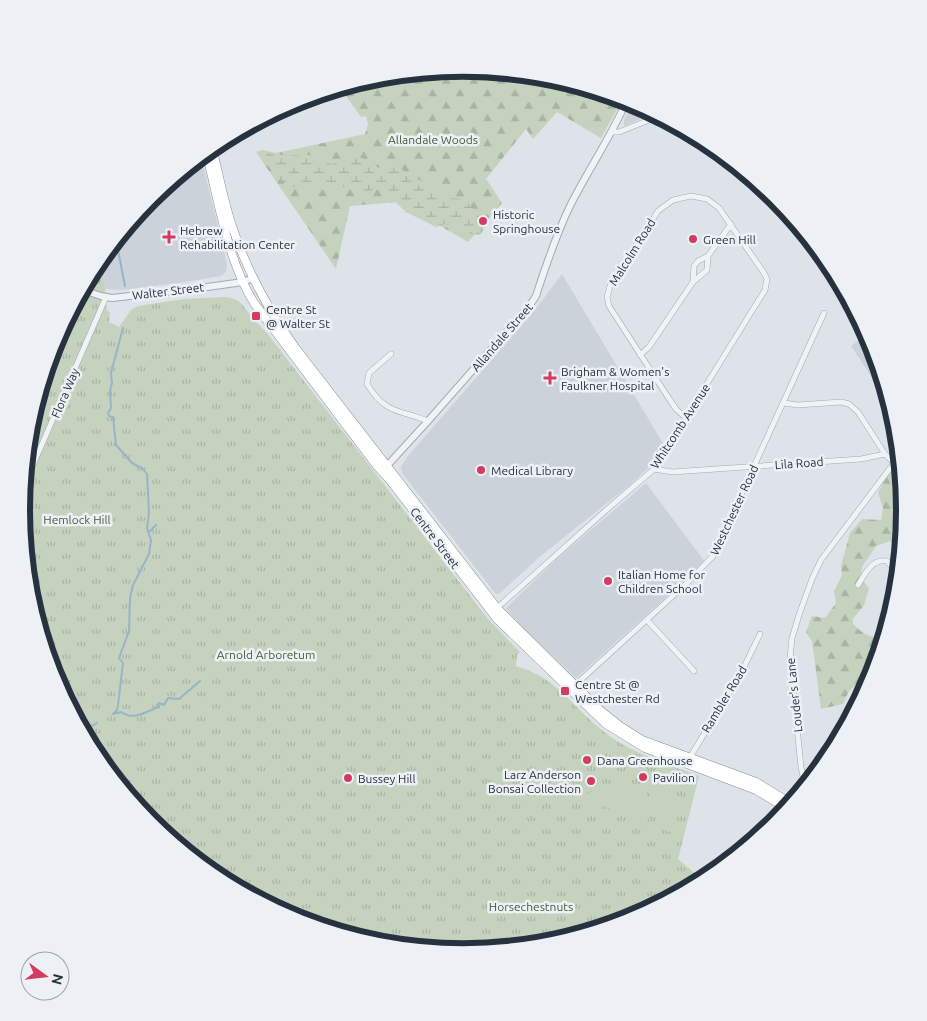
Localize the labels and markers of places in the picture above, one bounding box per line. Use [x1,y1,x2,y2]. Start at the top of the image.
place label: Historic Springhouse [493,208,560,235]
marker: Historic Springhouse [477,215,489,227]
place label: Hebrew Rehabilitation Center [180,224,295,251]
marker: Hebrew Rehabilitation Center [162,230,176,244]
marker: Green Hill [687,233,699,245]
place label: Green Hill [703,233,756,246]
place label: Centre St @ Walter St [266,303,330,330]
marker: Centre St @ Walter St [250,310,262,322]
place label: Brigham & Women's Faulkner Hospital [561,365,669,392]
marker: Brigham & Women's Faulkner Hospital [543,371,557,385]
marker: Medical Library [475,464,487,476]
place label: Medical Library [491,464,573,477]
place label: Italian Home for Children School [618,568,705,595]
marker: Italian Home for Children School [602,575,614,587]
place label: Centre St @ Westchester Rd [575,678,660,705]
marker: Centre St @ Westchester Rd [559,685,571,697]
marker: Dana Greenhouse [581,754,593,766]
place label: Dana Greenhouse [597,754,693,767]
place label: Larz Anderson Bonsai Collection [488,768,581,795]
marker: Pavilion [637,771,649,783]
place label: Pavilion [653,771,695,784]
marker: Bussey Hill [342,772,354,784]
place label: Bussey Hill [358,772,416,785]
marker: Larz Anderson Bonsai Collection [585,775,597,787]

